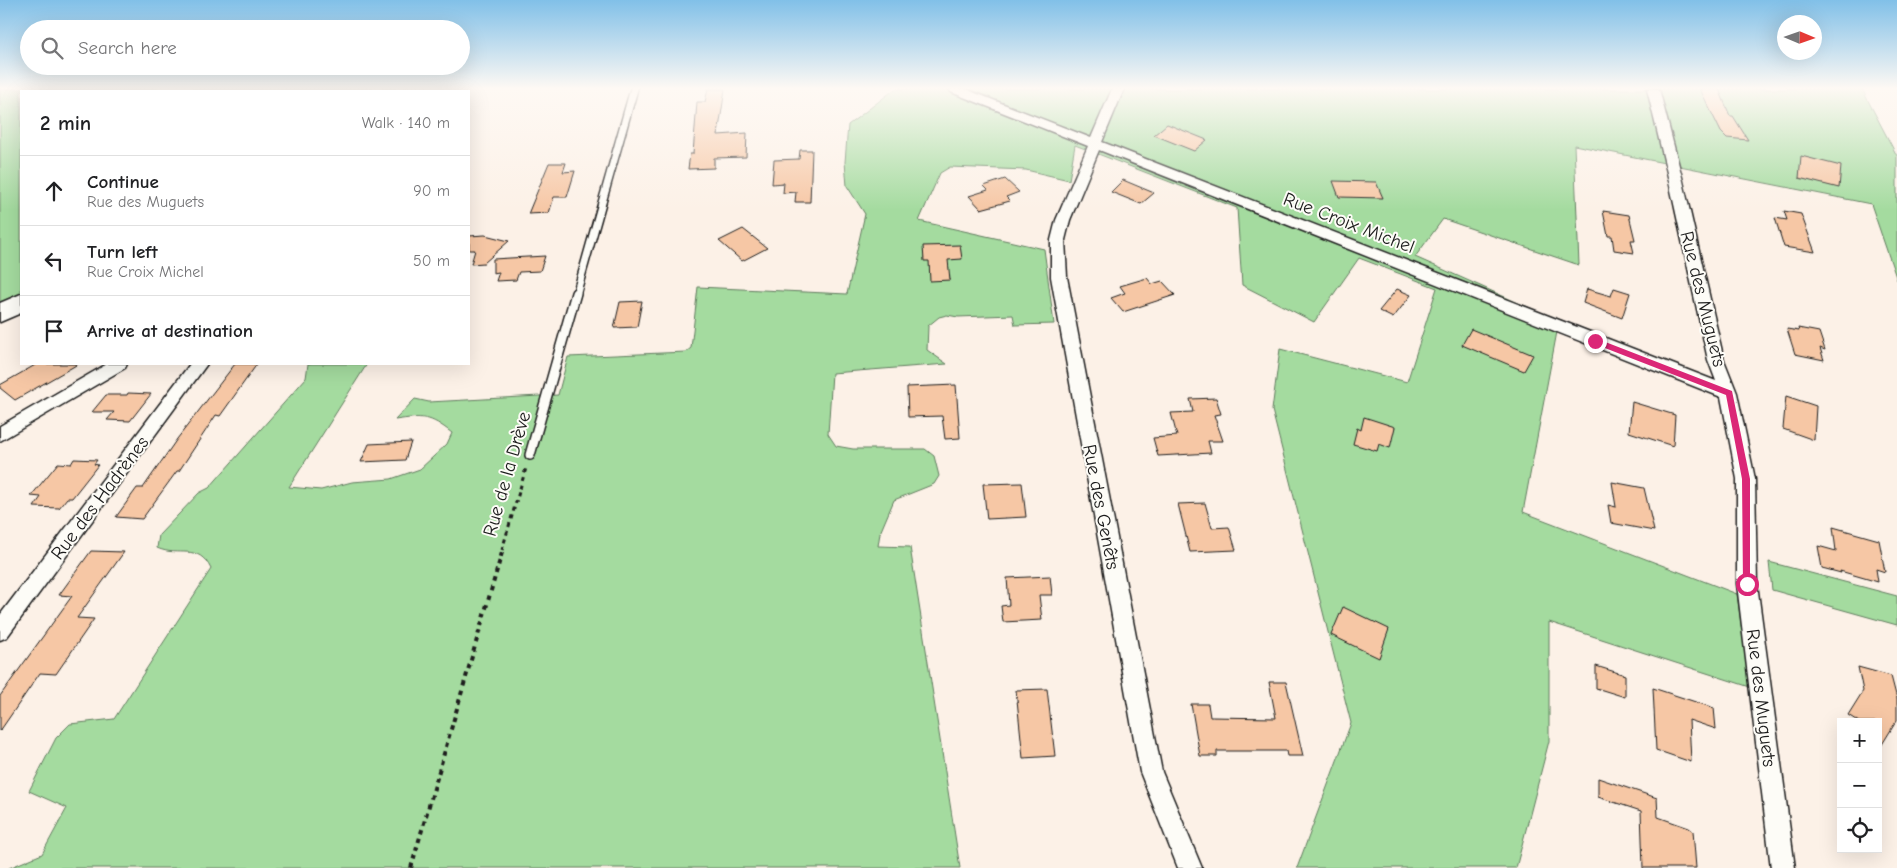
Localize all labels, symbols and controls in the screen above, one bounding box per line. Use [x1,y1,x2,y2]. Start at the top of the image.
north arrow [1777,15,1822,60]
search box [20,20,470,75]
icon: search [38,34,66,62]
text: Search here [78,37,177,59]
text: 2 min [40,111,91,135]
text: Walk · 140 m [362,114,450,132]
text: Continue [87,171,159,193]
icon: ahead [40,177,68,205]
text: 90 m [413,182,450,200]
street label: Rue Croix Michel [1280,188,1418,258]
text: Rue des Muguets [87,193,204,211]
street label: Rue des Muguets [1676,229,1731,369]
text: Turn left [87,241,158,263]
icon: left [40,247,68,275]
text: 50 m [413,252,450,270]
text: Rue Croix Michel [87,263,204,281]
icon: arrive [40,317,68,345]
text: Arrive at destination [87,320,253,342]
route end [1584,330,1607,353]
street label: Rue de la Drève [479,409,535,539]
street label: Rue des Hadrènes [46,432,154,564]
street label: Rue des Genêts [1078,442,1124,572]
route start [1736,573,1759,596]
street label: Rue des Muguets [1742,628,1780,768]
map controls [1837,718,1882,853]
button: + [1837,718,1882,763]
button: − [1837,763,1882,808]
button: locate [1837,808,1882,853]

